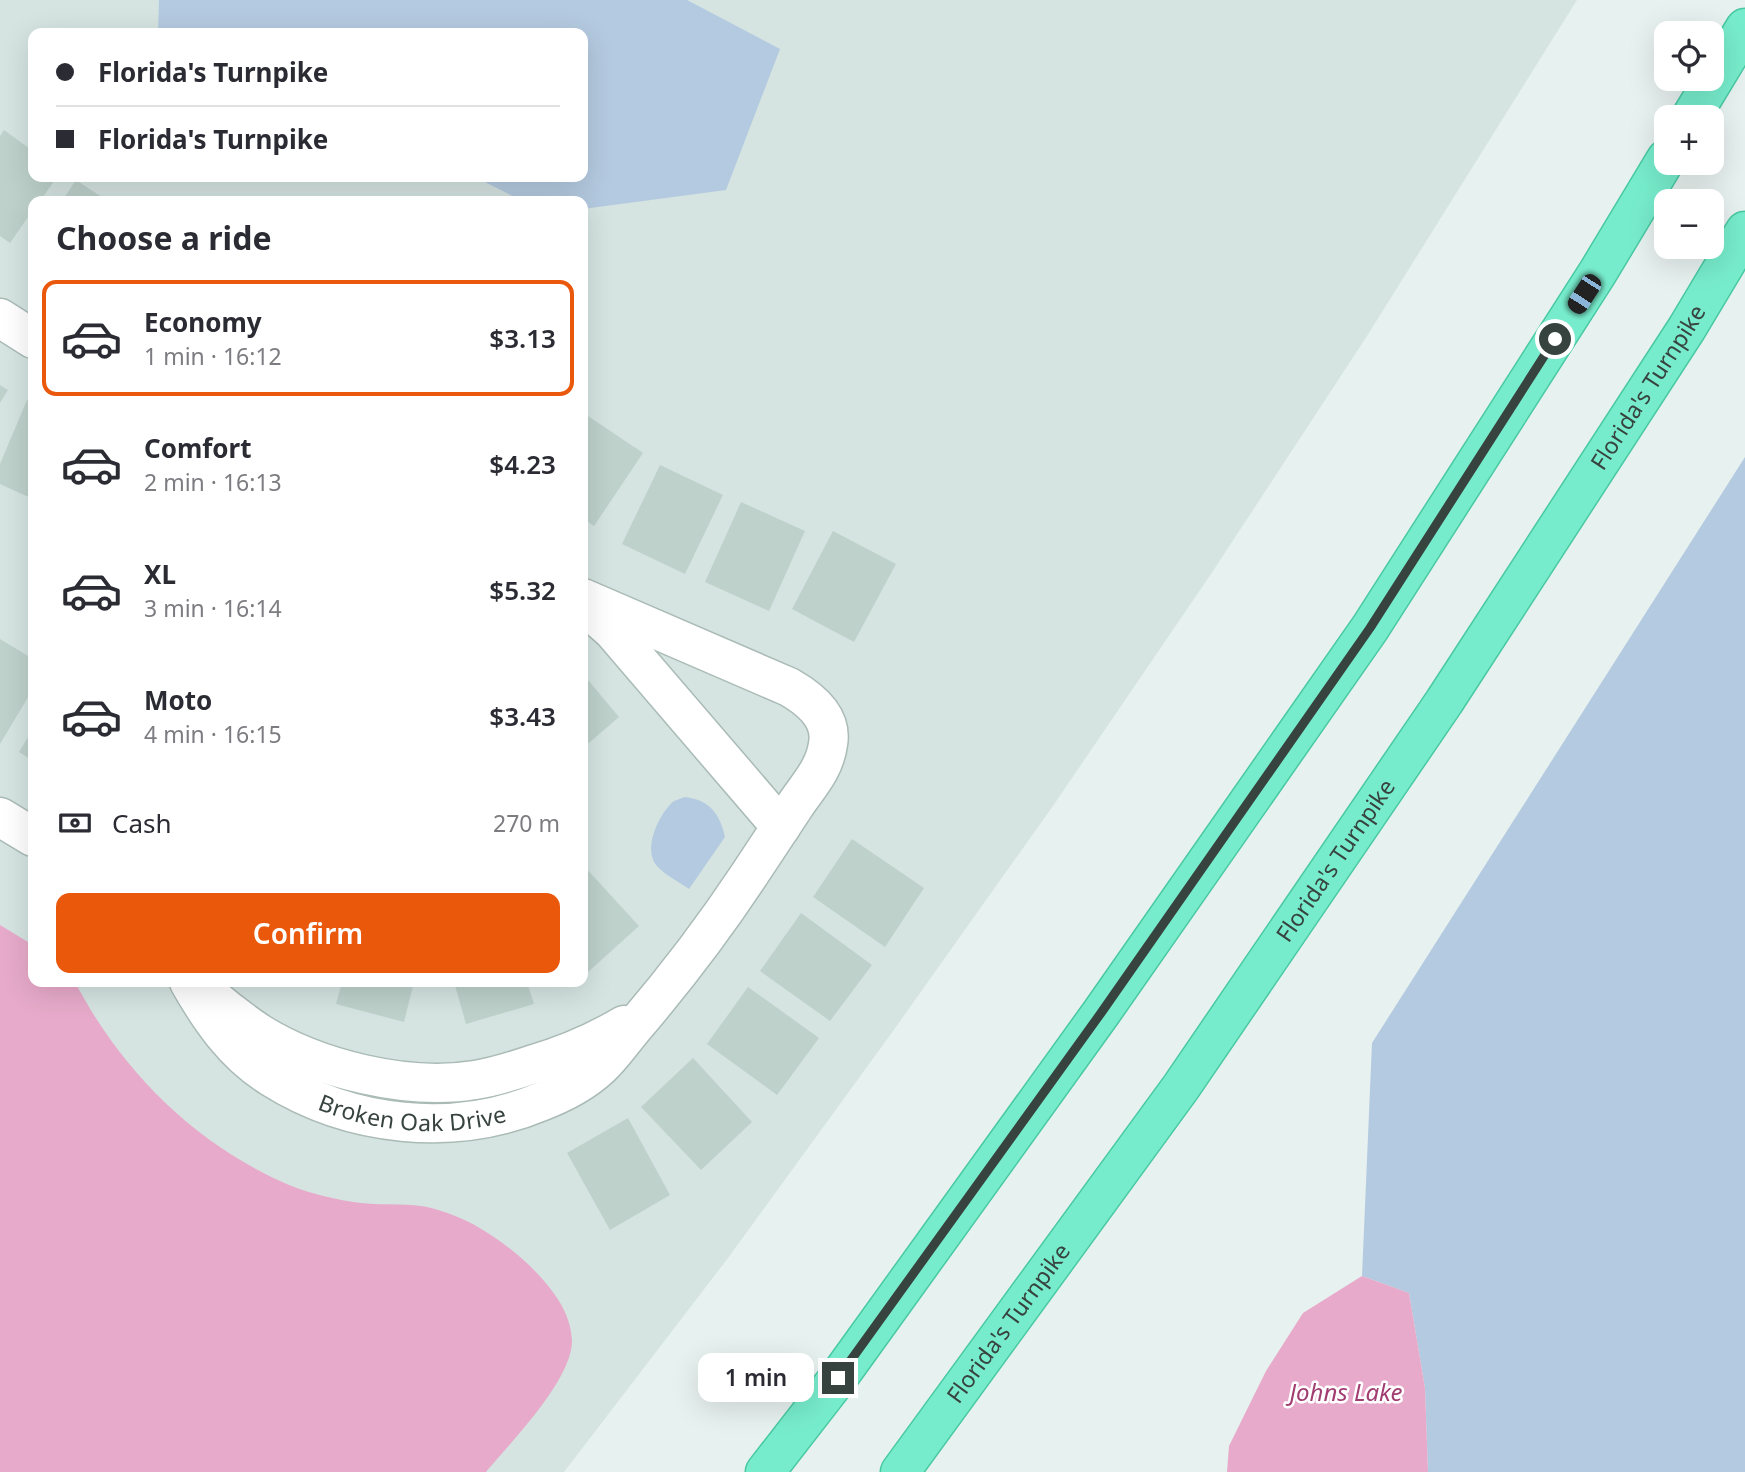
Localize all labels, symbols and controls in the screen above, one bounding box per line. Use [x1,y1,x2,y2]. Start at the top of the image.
map controls [1654,21,1724,259]
button: locate [1654,21,1724,91]
text: Florida's Turnpike [98,54,328,90]
button: + [1654,105,1724,175]
text: Florida's Turnpike [98,121,328,157]
button: − [1654,189,1724,259]
text: Choose a ride [56,216,272,259]
car [1564,271,1605,317]
street label: Florida's Turnpike [1582,298,1712,476]
text: Economy [144,304,262,340]
icon: car [60,307,123,370]
text: $3.13 [489,320,556,356]
route start [1539,323,1571,355]
text: 1 min · 16:12 [144,340,282,372]
text: Comfort [144,430,252,466]
icon: car [60,433,123,496]
text: $4.23 [489,446,556,482]
text: 2 min · 16:13 [144,466,282,498]
text: XL [144,556,176,592]
icon: car [60,559,123,622]
text: $5.32 [489,572,556,608]
text: 3 min · 16:14 [144,592,282,624]
text: Moto [144,682,212,718]
icon: car [60,685,123,748]
text: $3.43 [489,698,556,734]
text: 4 min · 16:15 [144,718,282,750]
street label: Florida's Turnpike [1268,772,1402,948]
icon: cash [56,804,94,842]
text: Cash [112,805,172,841]
text: 270 m [493,807,560,839]
button: Confirm [56,893,560,973]
street label: Broken Oak Drive [314,1086,509,1138]
street label: Florida's Turnpike [939,1236,1077,1409]
callout: 1 min [698,1354,814,1402]
text: 1 min [725,1361,787,1393]
route end [822,1362,854,1394]
water label: Johns Lake [1286,1375,1402,1408]

